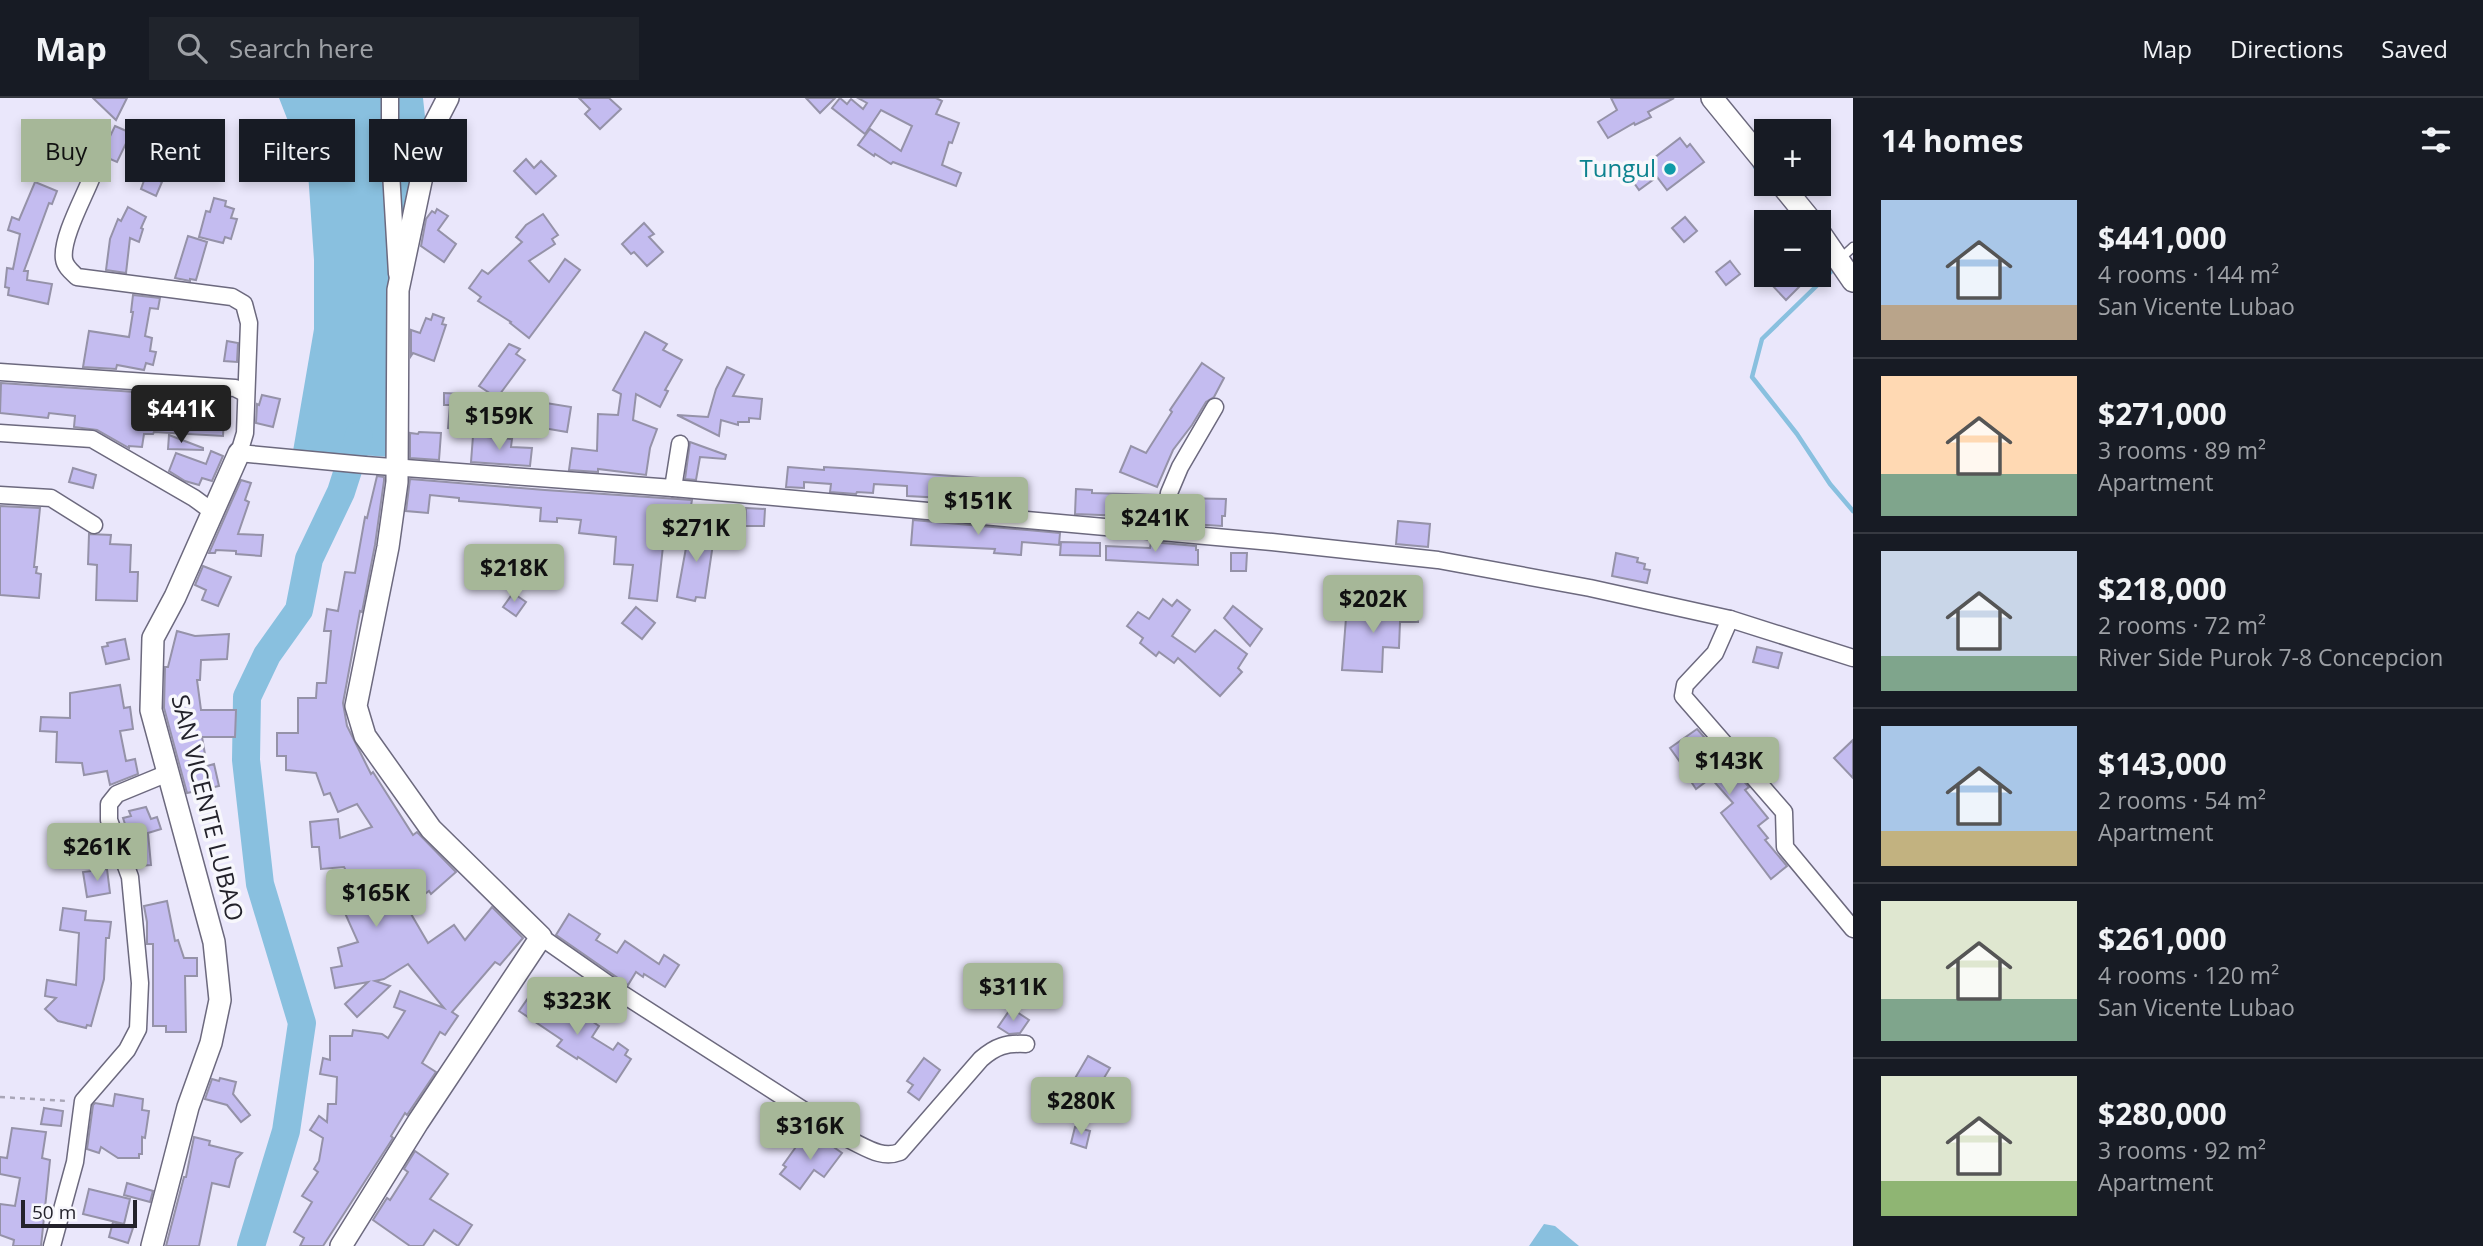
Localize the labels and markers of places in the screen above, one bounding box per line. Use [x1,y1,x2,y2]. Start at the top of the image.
place label: Tungul [1580,151,1656,184]
marker: Tungul [1662,161,1678,177]
pin: $441K [132,386,230,445]
pin: $159K [450,392,548,452]
pin: $151K [929,478,1027,537]
pin: $241K [1106,494,1204,554]
pin: $271K [647,504,745,564]
pin: $218K [465,545,563,604]
pin: $202K [1324,575,1422,635]
pin: $143K [1680,738,1778,797]
pin: $261K [48,824,146,883]
pin: $165K [327,870,425,929]
pin: $311K [964,964,1062,1023]
pin: $323K [528,978,626,1037]
pin: $280K [1032,1077,1130,1137]
pin: $316K [761,1102,859,1162]

